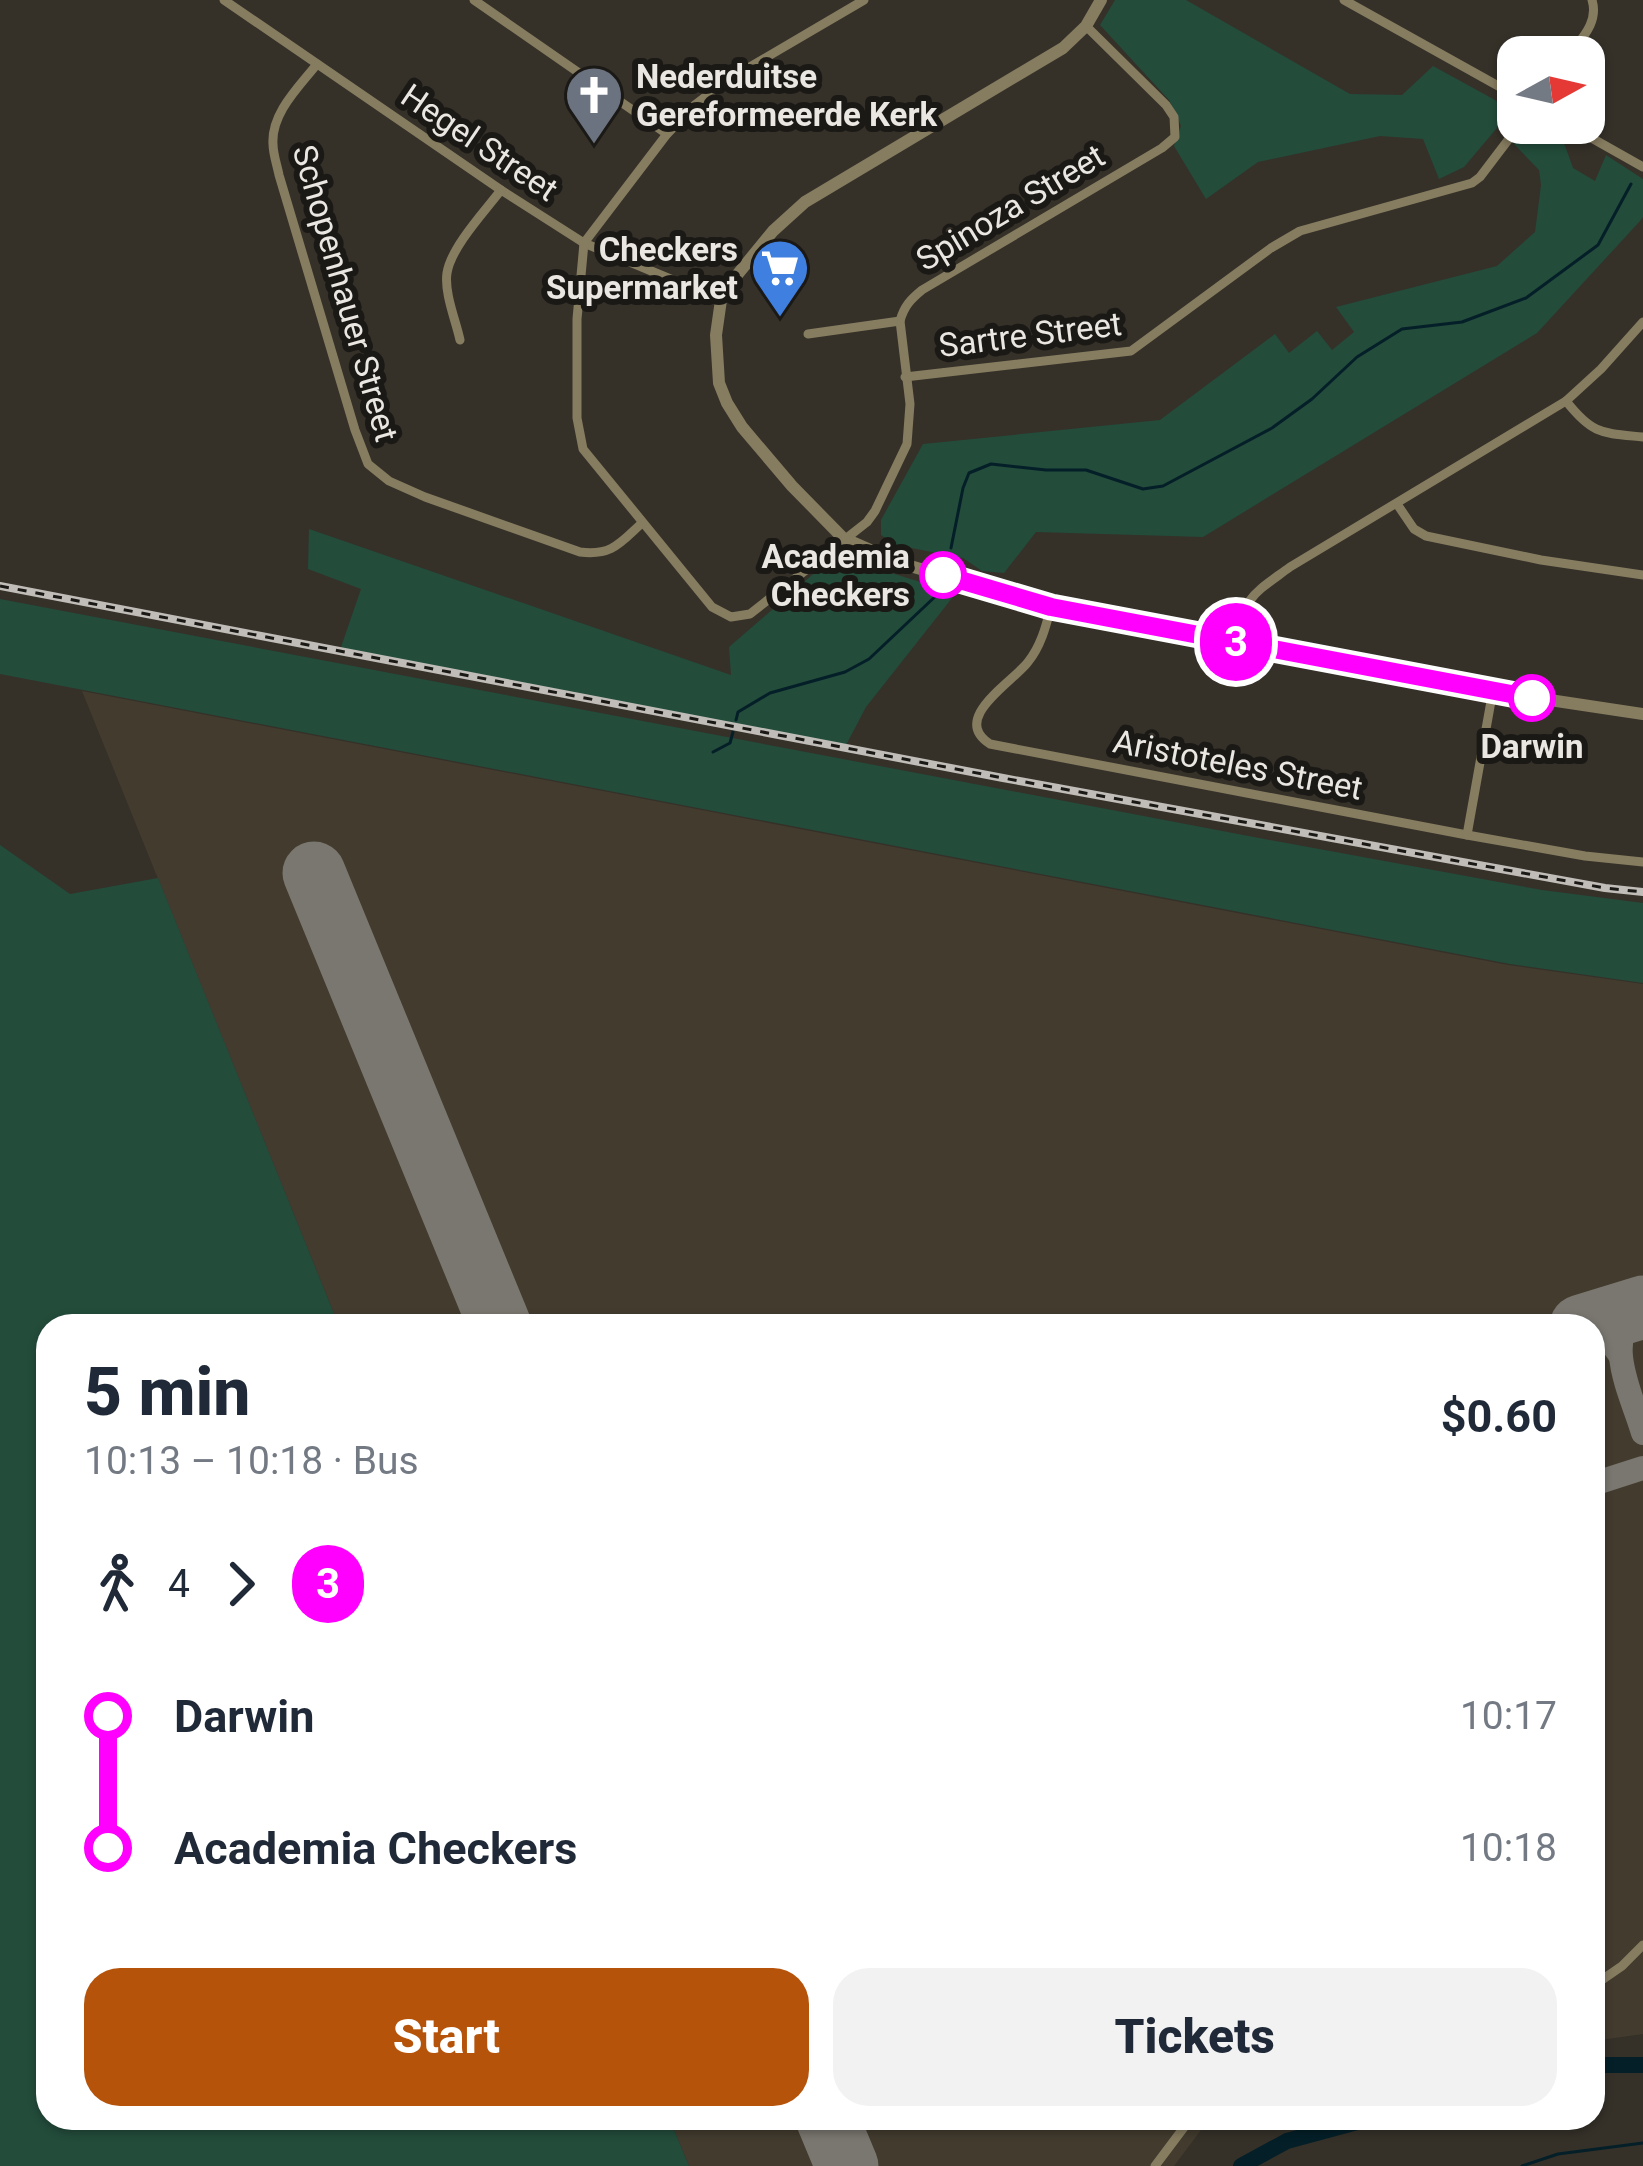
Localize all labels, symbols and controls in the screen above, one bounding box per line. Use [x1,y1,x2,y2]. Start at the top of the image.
north arrow [1497,36,1605,144]
map controls [1497,36,1605,144]
place label: Nederduitse Gereformeerde Kerk [636,57,938,134]
church icon: Nederduitse Gereformeerde Kerk [563,64,625,146]
street label: Hegel Street [394,76,565,209]
street label: Spinoza Street [909,136,1111,279]
street label: Schopenhauer Street [285,141,406,446]
place label: Checkers Supermarket [546,230,738,307]
supermarket icon: Checkers Supermarket [749,237,811,319]
street label: Sartre Street [936,304,1124,365]
place label: Academia Checkers [762,537,910,614]
marker: Academia Checkers [921,553,965,597]
line badge: 3 [1197,603,1275,681]
text: 3 [1224,617,1248,666]
marker: Darwin [1510,676,1554,720]
street label: Aristoteles Street [1110,721,1366,808]
place label: Darwin [1481,727,1583,766]
text: 5 min [84,1354,250,1431]
text: $0.60 [1441,1390,1557,1443]
text: 10:13 – 10:18 · Bus [84,1438,419,1484]
icon: walk [84,1551,150,1617]
icon: forward [208,1551,274,1617]
text: 3 [316,1559,340,1608]
text: 4 [168,1561,190,1607]
text: Darwin [174,1690,314,1743]
text: 10:17 [1460,1693,1557,1739]
text: Academia Checkers [174,1822,577,1875]
text: 10:18 [1460,1825,1557,1871]
button: Start [84,1968,809,2106]
button: Tickets [833,1968,1557,2106]

